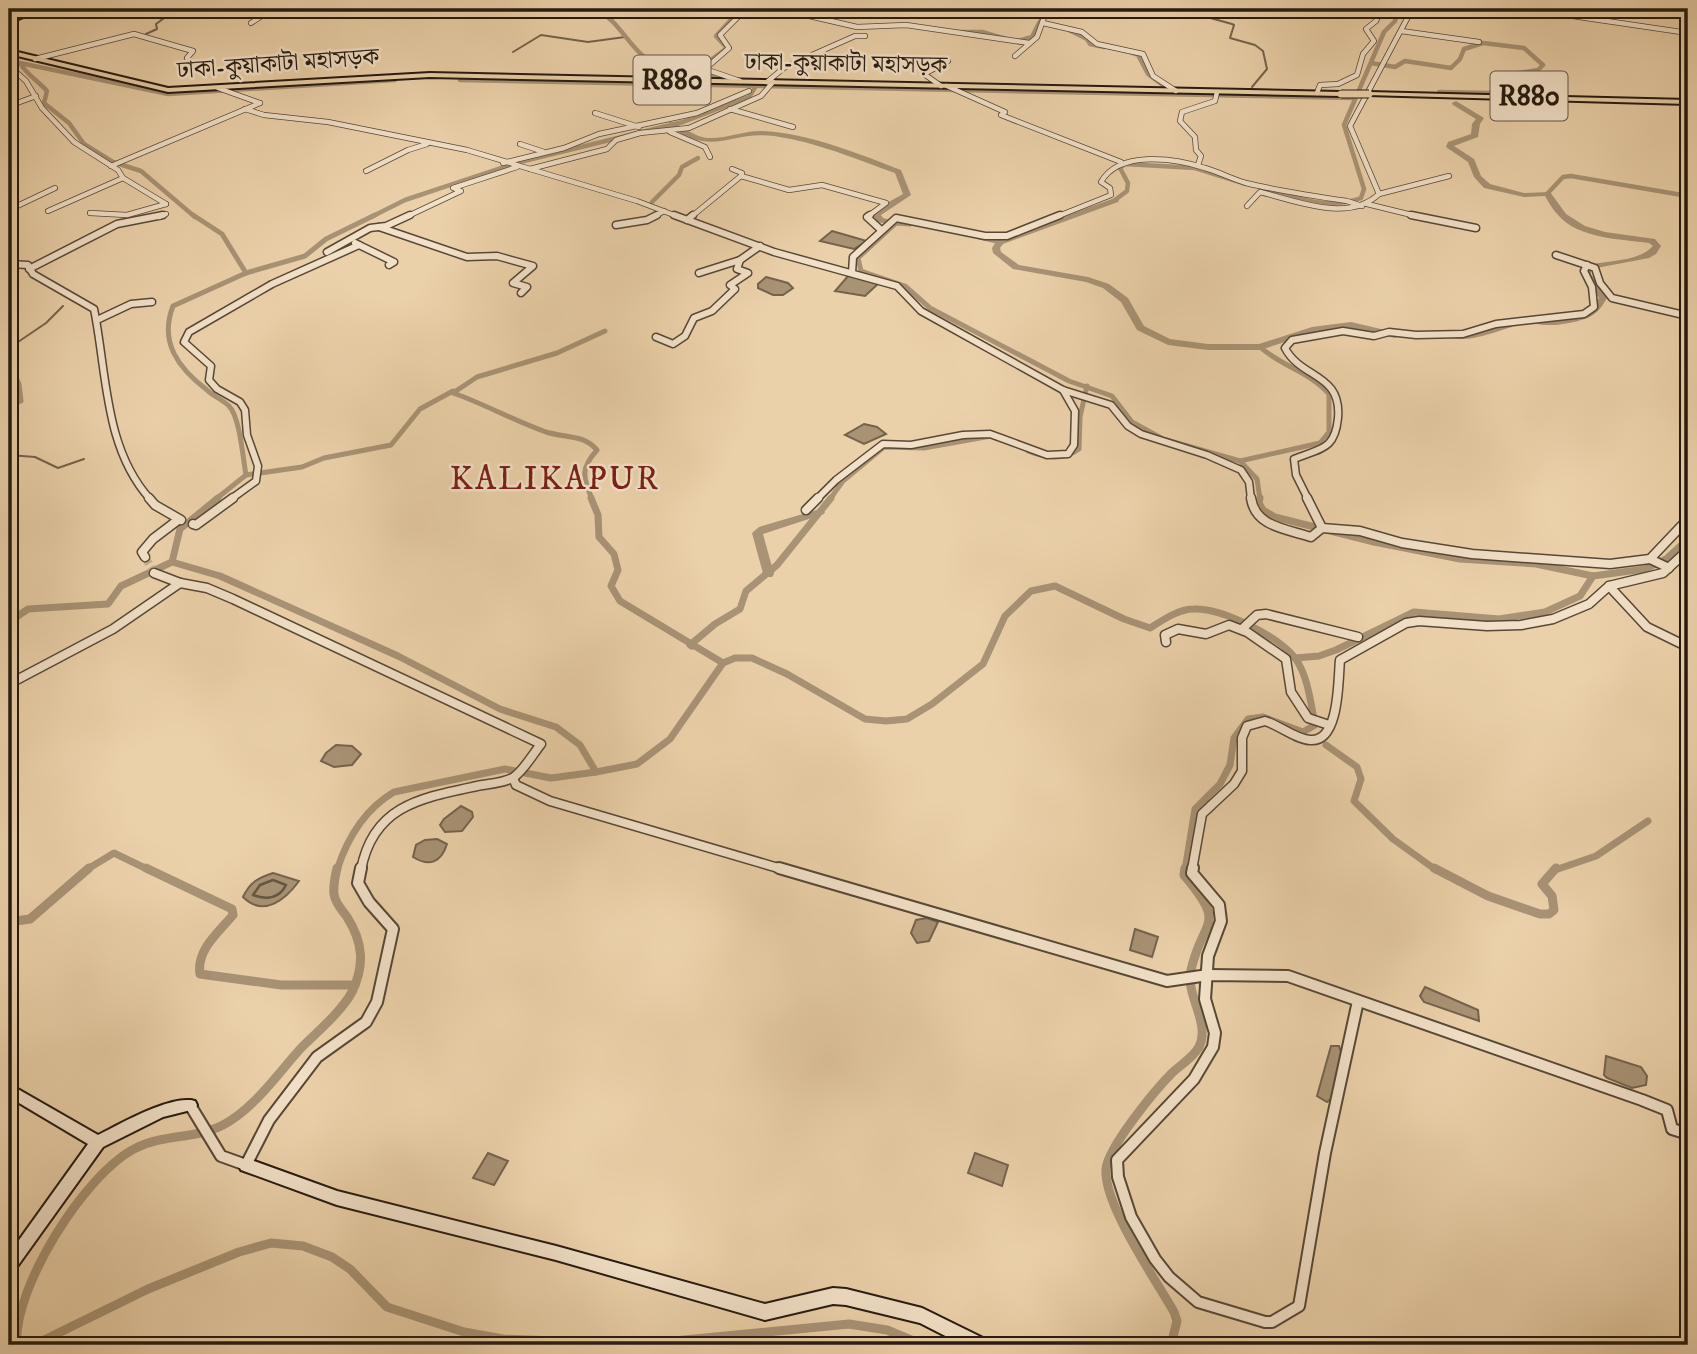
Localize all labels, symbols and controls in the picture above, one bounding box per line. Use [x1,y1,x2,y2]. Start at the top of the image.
street label: ঢাকা-কুয়াকাটা মহাসড়ক [175,41,381,86]
street label: ঢাকা-কুয়াকাটা মহাসড়ক [743,46,949,81]
road number: R880 [634,56,710,104]
road number: R880 [1490,72,1568,120]
district label: KALIKAPUR [450,459,660,500]

